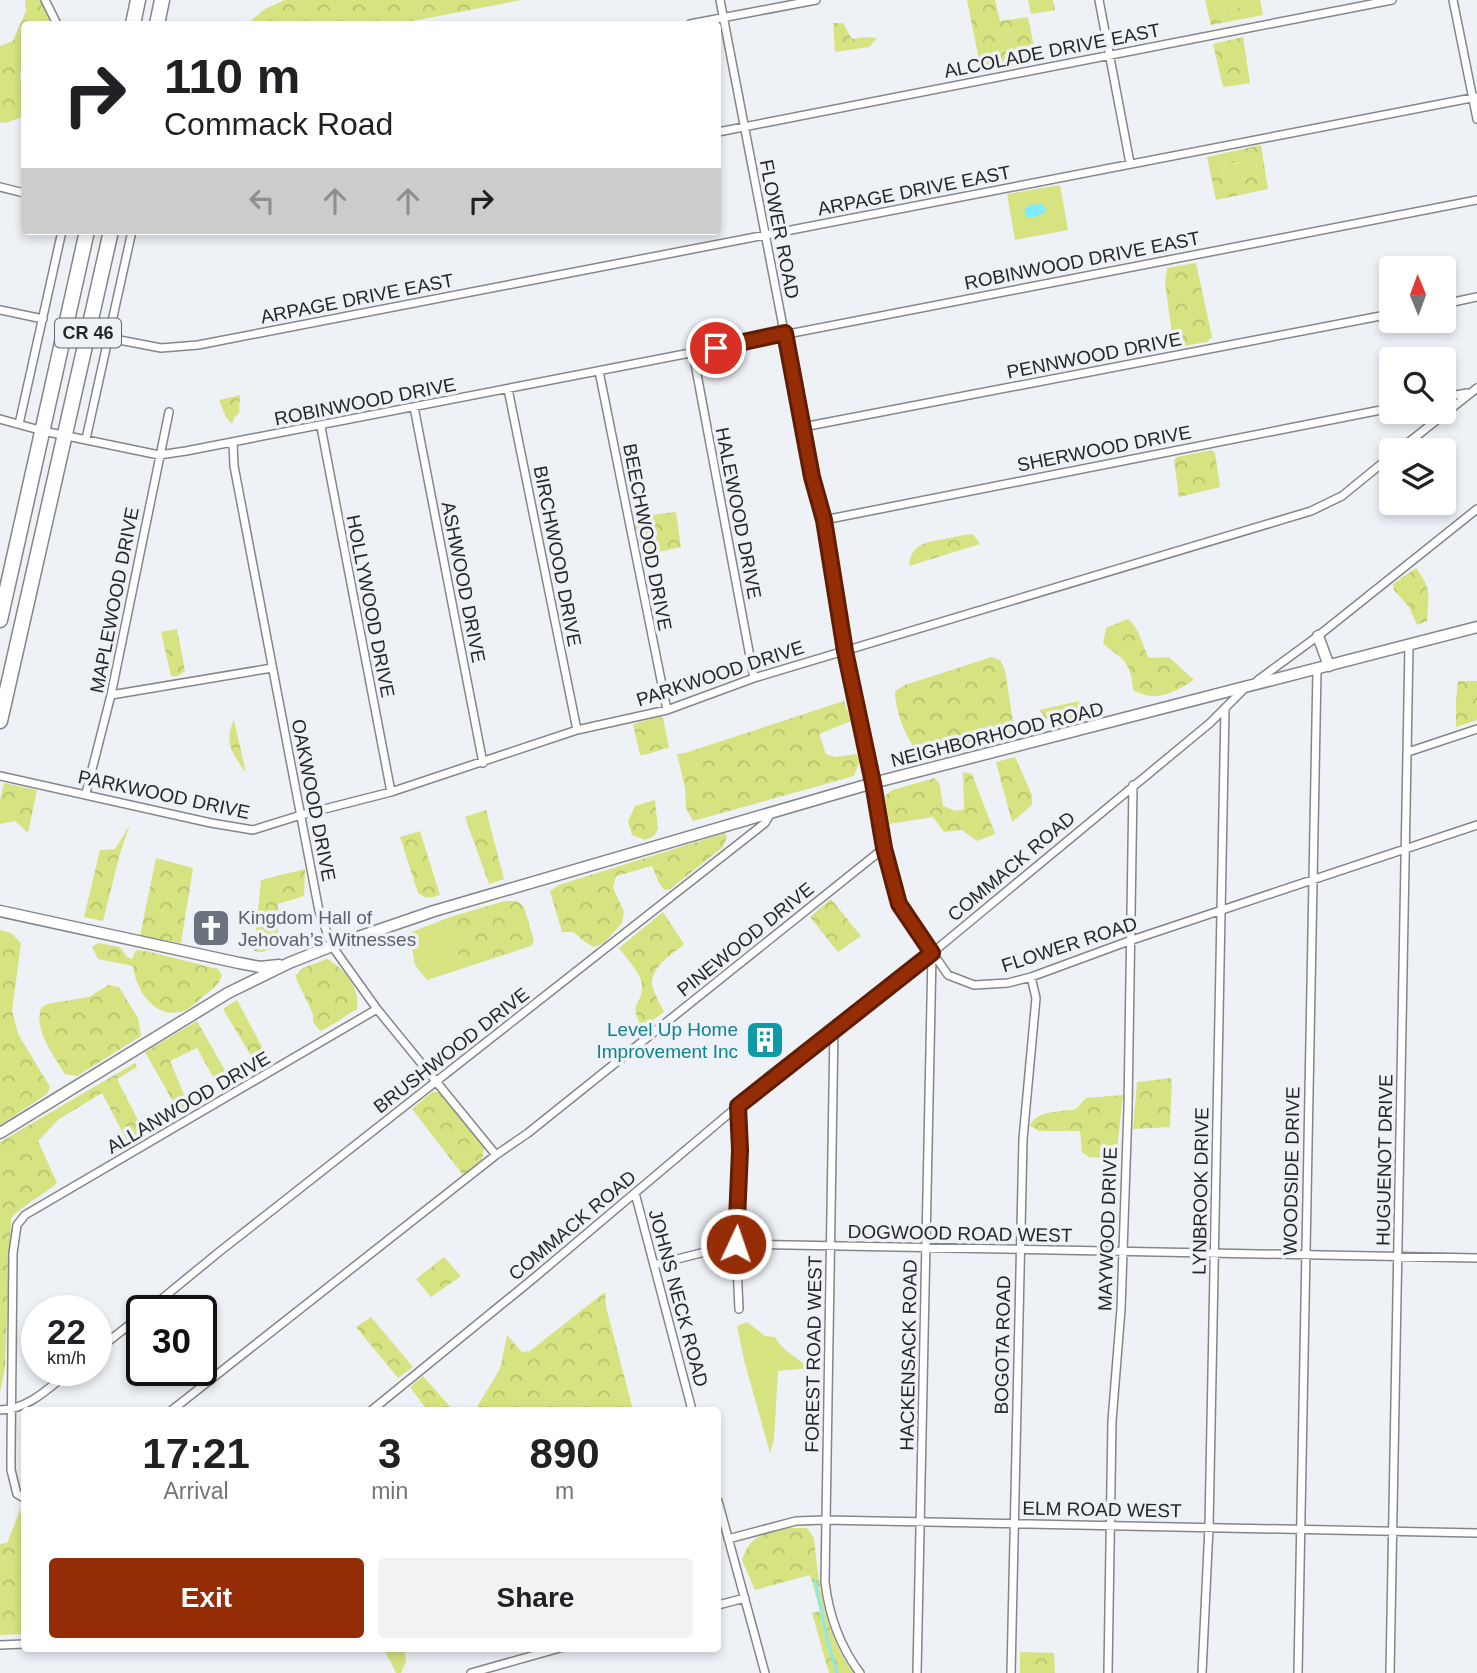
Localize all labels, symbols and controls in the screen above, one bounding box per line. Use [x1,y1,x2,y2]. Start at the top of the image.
street label: ALCOLADE DRIVE EAST [942,19,1162,82]
icon: right [49,49,140,140]
text: 110 m [164,49,300,103]
text: Commack Road [164,106,393,142]
street label: FLOWER ROAD [756,158,803,301]
street label: ARPAGE DRIVE EAST [816,161,1013,220]
icon: left [243,182,281,220]
icon: ahead [316,182,354,220]
icon: ahead [389,182,427,220]
icon: right [462,182,500,220]
street label: ROBINWOOD DRIVE EAST [962,227,1202,294]
north arrow [1379,256,1456,332]
map controls [1379,256,1456,515]
street label: ARPAGE DRIVE EAST [259,269,456,328]
road number: CR 46 [55,318,121,348]
pin [686,318,746,378]
street label: PENNWOOD DRIVE [1005,328,1183,383]
icon: arrive [697,329,735,367]
button: search [1379,347,1456,424]
street label: ROBINWOOD DRIVE [272,374,458,429]
street label: SHERWOOD DRIVE [1015,421,1193,476]
street label: HALEWOOD DRIVE [712,426,765,601]
button: layers [1379,438,1456,515]
street label: BEECHWOOD DRIVE [619,442,676,632]
street label: BIRCHWOOD DRIVE [530,464,585,648]
street label: ASHWOOD DRIVE [438,500,489,664]
street label: MAPLEWOOD DRIVE [86,505,143,695]
street label: HOLLYWOOD DRIVE [343,513,399,699]
street label: PARKWOOD DRIVE [634,636,807,710]
street label: NEIGHBORHOOD ROAD [889,698,1106,771]
street label: OAKWOOD DRIVE [287,717,340,883]
street label: PARKWOOD DRIVE [76,766,252,823]
street label: COMMACK ROAD [944,807,1079,926]
street label: PINEWOOD DRIVE [673,878,818,1001]
church icon: Kingdom Hall of Jehovah’s Witnesses [190,907,232,949]
place label: Kingdom Hall of Jehovah’s Witnesses [238,907,416,950]
street label: FLOWER ROAD [999,913,1140,976]
street label: BRUSHWOOD DRIVE [370,983,533,1117]
place label: Level Up Home Improvement Inc [597,1019,738,1062]
building icon: Level Up Home Improvement Inc [744,1019,786,1061]
street label: ALLANWOOD DRIVE [103,1047,274,1158]
street label: HUGUENOT DRIVE [1373,1074,1396,1246]
street label: WOODSIDE DRIVE [1280,1086,1303,1256]
street label: LYNBROOK DRIVE [1189,1107,1212,1275]
street label: MAYWOOD DRIVE [1094,1147,1121,1311]
street label: COMMACK ROAD [505,1166,640,1285]
street label: JOHNS NECK ROAD [645,1207,712,1389]
position arrow [699,1207,773,1281]
street label: DOGWOOD ROAD WEST [847,1221,1073,1246]
street label: FOREST ROAD WEST [801,1255,826,1453]
street label: HACKENSACK ROAD [896,1259,921,1451]
street label: BOGOTA ROAD [991,1275,1014,1415]
speed limit sign: 30 [126,1295,217,1386]
text: 22 [47,1312,86,1351]
text: km/h [47,1348,86,1368]
text: 17:21 [142,1430,250,1477]
text: 3 [378,1430,401,1477]
text: 890 [530,1430,600,1477]
text: Arrival [163,1478,229,1504]
text: min [371,1478,408,1504]
text: m [555,1478,574,1504]
street label: ELM ROAD WEST [1022,1498,1182,1521]
button: Exit [49,1558,364,1638]
button: Share [378,1558,693,1638]

